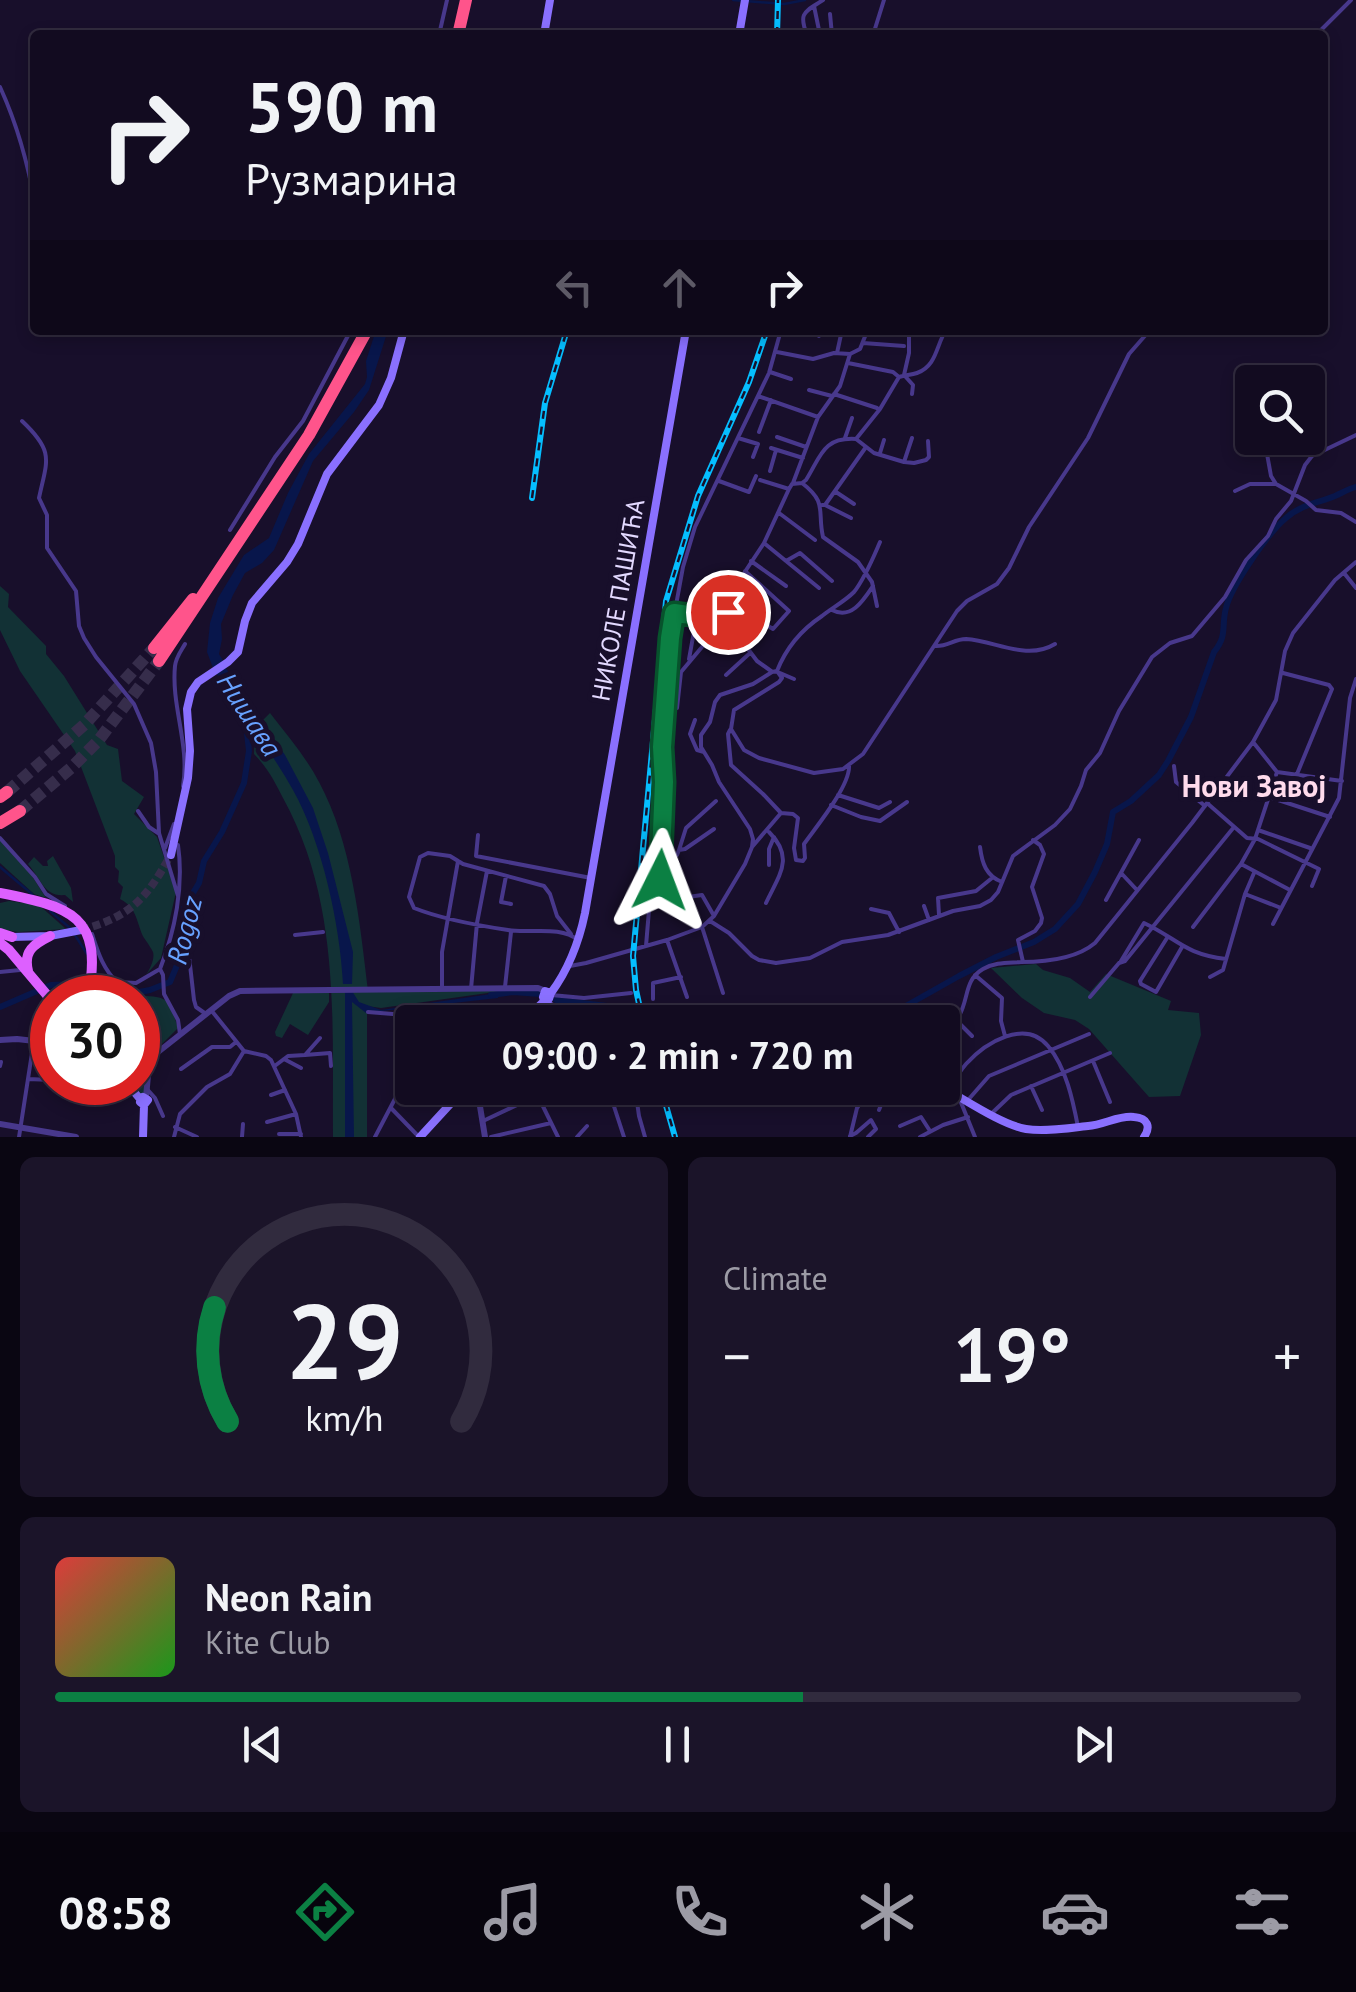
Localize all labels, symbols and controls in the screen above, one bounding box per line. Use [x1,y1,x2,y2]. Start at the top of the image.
text: 590 m [245,61,438,151]
icon: right [80,70,210,200]
text: Рузмарина [245,149,458,207]
icon: left [547,260,602,315]
icon: ahead [652,260,707,315]
icon: right [757,260,812,315]
map controls [1235,365,1325,455]
button: search [1235,365,1325,455]
street label: НИКОЛЕ ПАШИЋА [584,496,652,704]
pin [686,570,771,655]
icon: arrive [701,585,756,640]
water label: Нишава [209,665,291,763]
district label: Нови Завој [1182,766,1326,805]
position arrow [608,828,712,932]
water label: Rogoz [158,891,211,968]
speed limit sign: 30 [30,975,160,1105]
text: 09:00 · 2 min · 720 m [502,1030,853,1079]
text: Climate [723,1257,828,1299]
text: 29 [285,1273,403,1408]
text: 19° [953,1306,1071,1403]
text: − [723,1320,751,1391]
text: + [1273,1320,1301,1391]
text: km/h [305,1395,383,1441]
text: Neon Rain [205,1572,372,1621]
text: Kite Club [205,1621,331,1663]
icon: previous [235,1717,290,1772]
icon: pause [650,1717,705,1772]
icon: next [1066,1717,1121,1772]
icon: directions [290,1877,360,1947]
icon: music [478,1877,548,1947]
icon: phone [665,1877,735,1947]
icon: climate [852,1877,922,1947]
icon: car [1040,1877,1110,1947]
icon: filters [1227,1877,1297,1947]
text: 08:58 [59,1883,173,1941]

